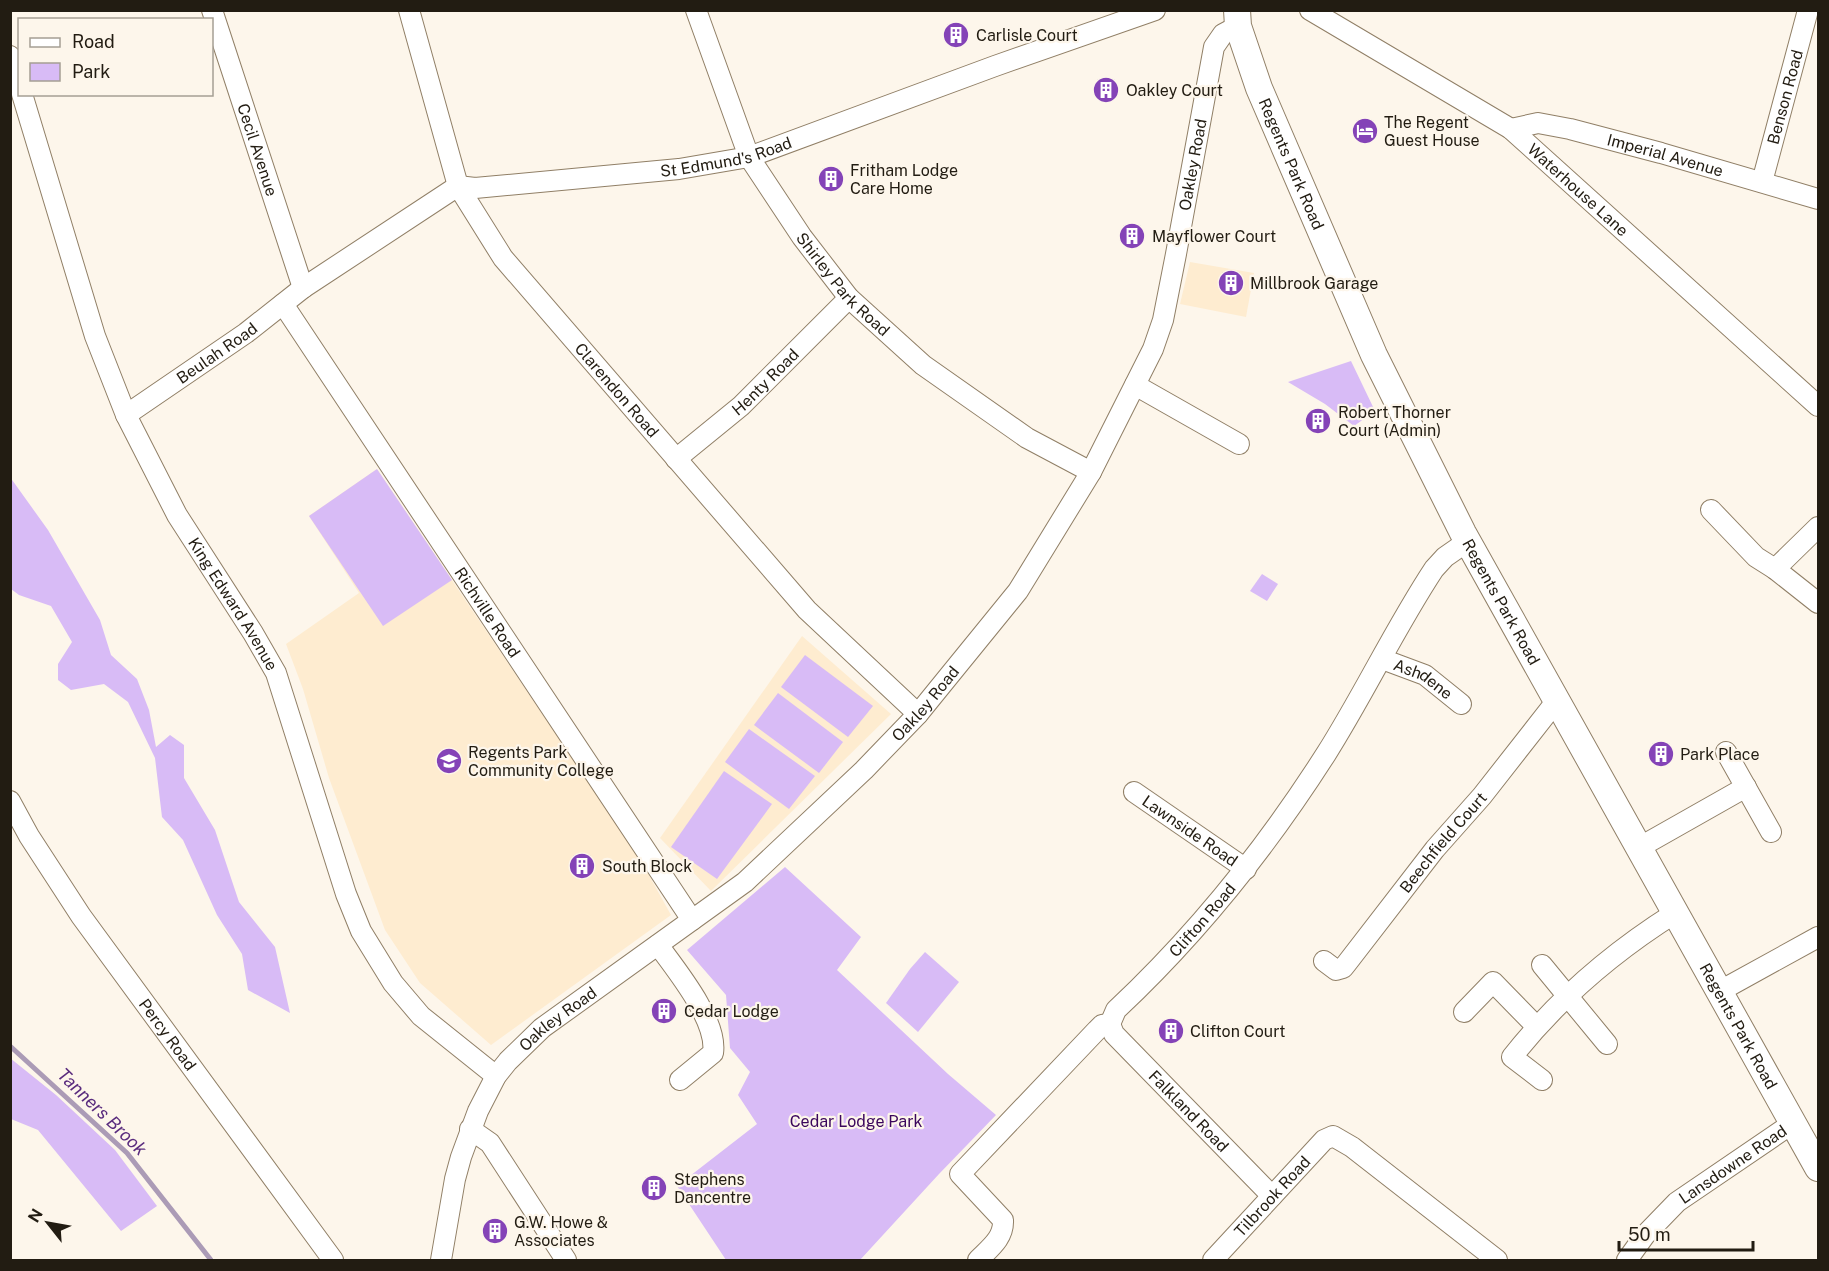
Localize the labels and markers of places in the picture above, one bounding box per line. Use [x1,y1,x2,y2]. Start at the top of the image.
building icon: Carlisle Court [941,20,971,50]
place label: Carlisle Court [976,26,1078,45]
building icon: Oakley Court [1091,75,1121,105]
place label: Oakley Court [1126,81,1223,100]
place label: The Regent Guest House [1384,113,1480,150]
hotel icon: The Regent Guest House [1350,116,1380,146]
place label: Fritham Lodge Care Home [850,161,958,198]
building icon: Fritham Lodge Care Home [816,164,846,194]
building icon: Mayflower Court [1117,221,1147,251]
place label: Mayflower Court [1152,227,1276,246]
building icon: Millbrook Garage [1216,268,1246,298]
place label: Millbrook Garage [1250,274,1378,293]
place label: Robert Thorner Court (Admin) [1338,403,1451,440]
building icon: Robert Thorner Court (Admin) [1303,406,1333,436]
building icon: Park Place [1646,739,1676,769]
place label: Regents Park Community College [468,743,614,780]
place label: Park Place [1680,745,1760,764]
school or university icon: Regents Park Community College [434,746,464,776]
building icon: South Block [567,851,597,881]
place label: South Block [602,857,692,876]
building icon: Cedar Lodge [649,996,679,1026]
place label: Cedar Lodge [684,1002,779,1021]
building icon: Clifton Court [1156,1016,1186,1046]
place label: Clifton Court [1190,1022,1285,1041]
place label: Stephens Dancentre [674,1170,751,1207]
building icon: Stephens Dancentre [639,1173,669,1203]
place label: G.W. Howe & Associates [514,1213,608,1250]
building icon: G.W. Howe & Associates [480,1216,510,1246]

